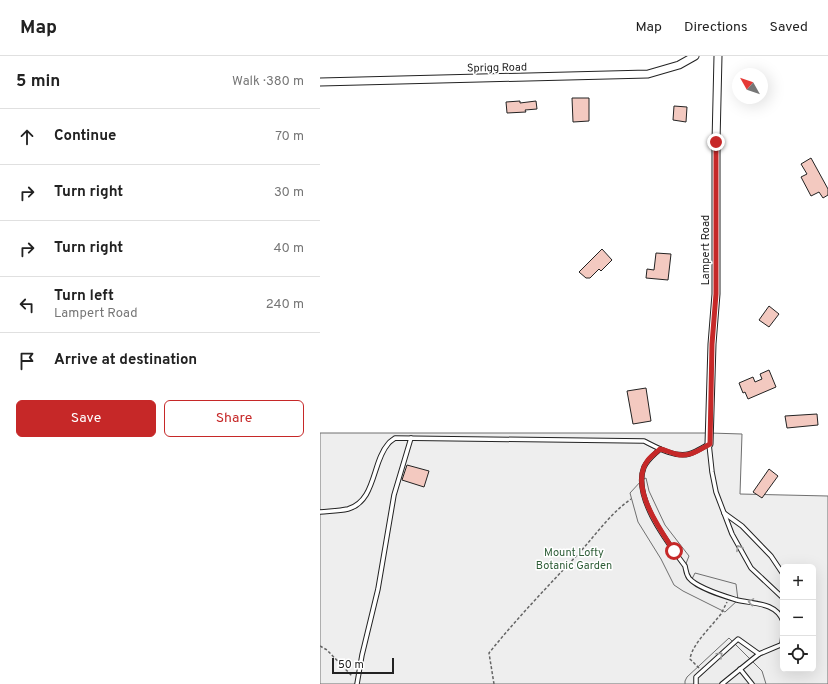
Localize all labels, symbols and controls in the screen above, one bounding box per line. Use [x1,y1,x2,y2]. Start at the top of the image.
text: Map [20,16,57,40]
text: Map [636,19,662,36]
text: Directions [684,19,748,36]
text: Saved [770,19,808,36]
street label: Sprigg Road [467,60,527,76]
north arrow [732,68,768,104]
text: 5 min [16,71,60,93]
text: Walk · 380 m [232,74,304,90]
icon: ahead [16,126,38,148]
text: Continue [54,127,116,146]
text: 70 m [275,129,304,145]
route end [707,133,725,151]
icon: right [16,182,38,204]
text: Turn right [54,183,123,202]
text: 30 m [274,185,304,201]
street label: Lampert Road [699,215,713,285]
icon: right [16,238,38,260]
text: Turn right [54,239,123,258]
text: 40 m [274,241,304,257]
text: Turn left [54,287,114,306]
icon: left [16,294,38,316]
text: 240 m [266,297,304,313]
text: Lampert Road [54,306,137,322]
icon: arrive [16,350,38,372]
text: Arrive at destination [54,351,197,370]
button: Save [16,400,156,437]
button: Share [164,400,304,437]
route start [665,542,683,560]
one-way arrow [737,545,744,552]
park label: Mount Lofty Botanic Garden [536,546,612,573]
map controls [780,564,816,672]
button: + [780,564,816,600]
one-way arrow [748,598,754,607]
button: − [780,600,816,636]
button: locate [780,636,816,672]
one-way arrow [715,653,723,660]
scale bar [332,656,394,675]
text: 50 m [338,658,364,672]

